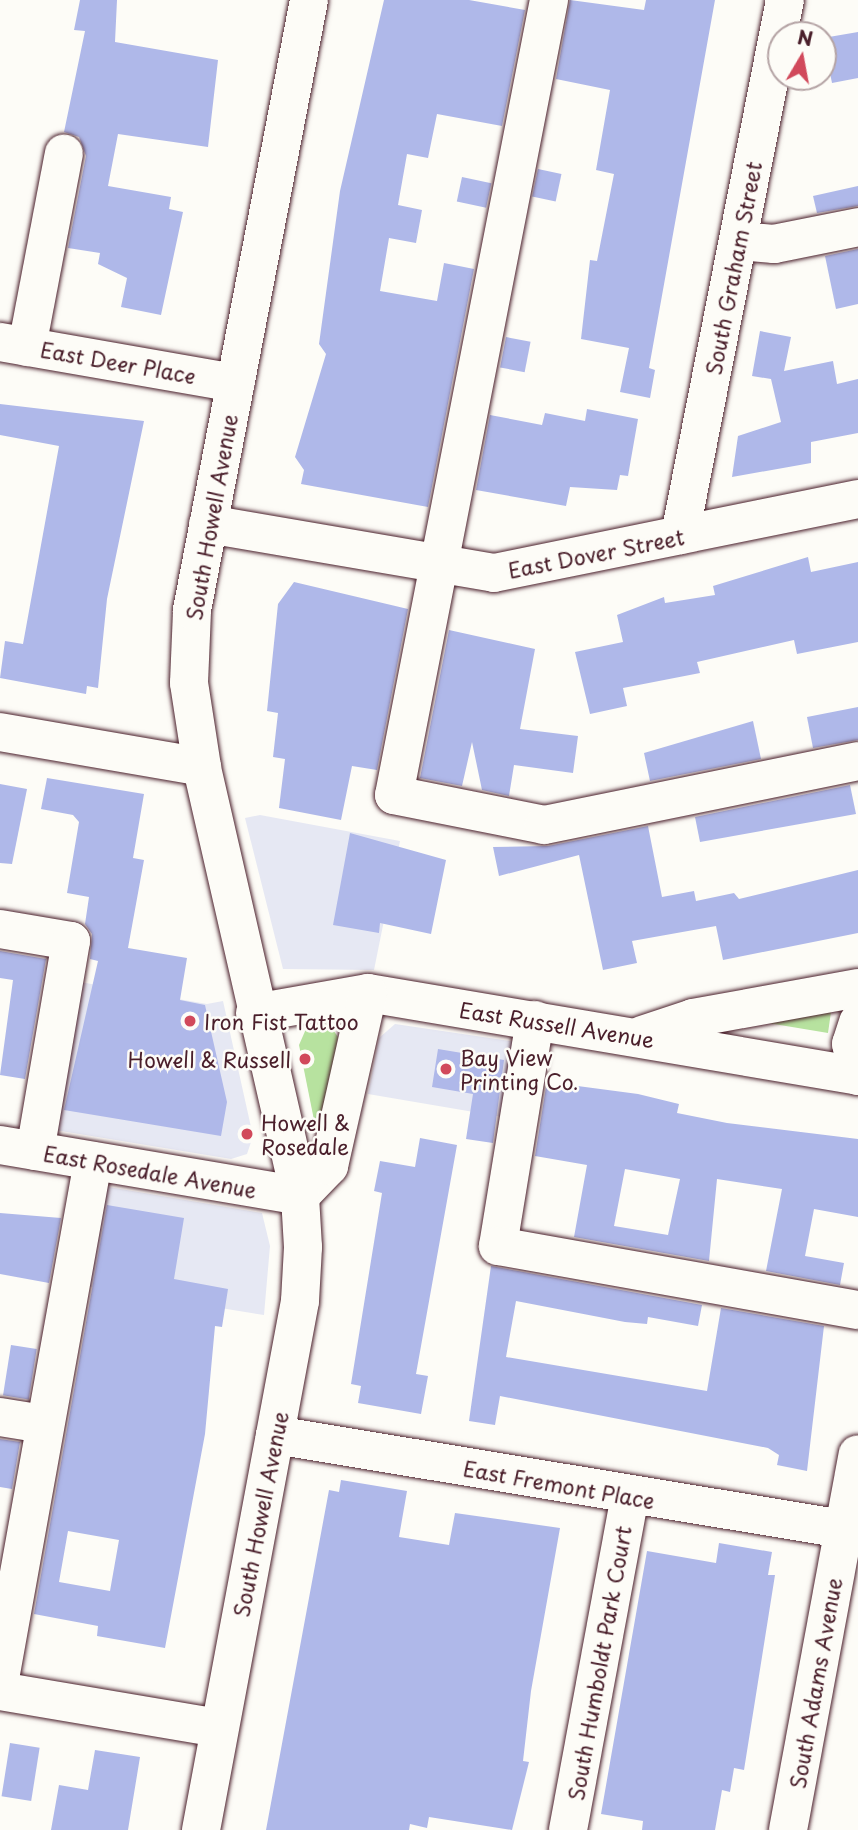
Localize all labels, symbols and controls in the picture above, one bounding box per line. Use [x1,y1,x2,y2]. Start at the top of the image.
north arrow [767,21,837,91]
text: N [795,22,815,52]
street label: South Graham Street [700,159,766,377]
street label: East Deer Place [37,336,199,388]
street label: South Howell Avenue [180,411,242,623]
street label: East Dover Street [506,524,686,582]
street label: East Russell Avenue [457,996,657,1052]
place label: Iron Fist Tattoo [204,1008,358,1034]
marker: Iron Fist Tattoo [182,1013,198,1029]
place label: Bay View Printing Co. [460,1044,579,1094]
place label: Howell & Russell [126,1046,291,1072]
marker: Howell & Russell [297,1051,313,1067]
marker: Bay View Printing Co. [438,1061,454,1077]
place label: Howell & Rosedale [261,1109,351,1159]
marker: Howell & Rosedale [239,1126,255,1142]
street label: East Rosedale Avenue [41,1140,259,1202]
street label: South Howell Avenue [228,1408,292,1620]
street label: East Fremont Place [461,1455,657,1513]
street label: South Humboldt Park Court [562,1522,636,1804]
street label: South Adams Avenue [784,1575,846,1791]

